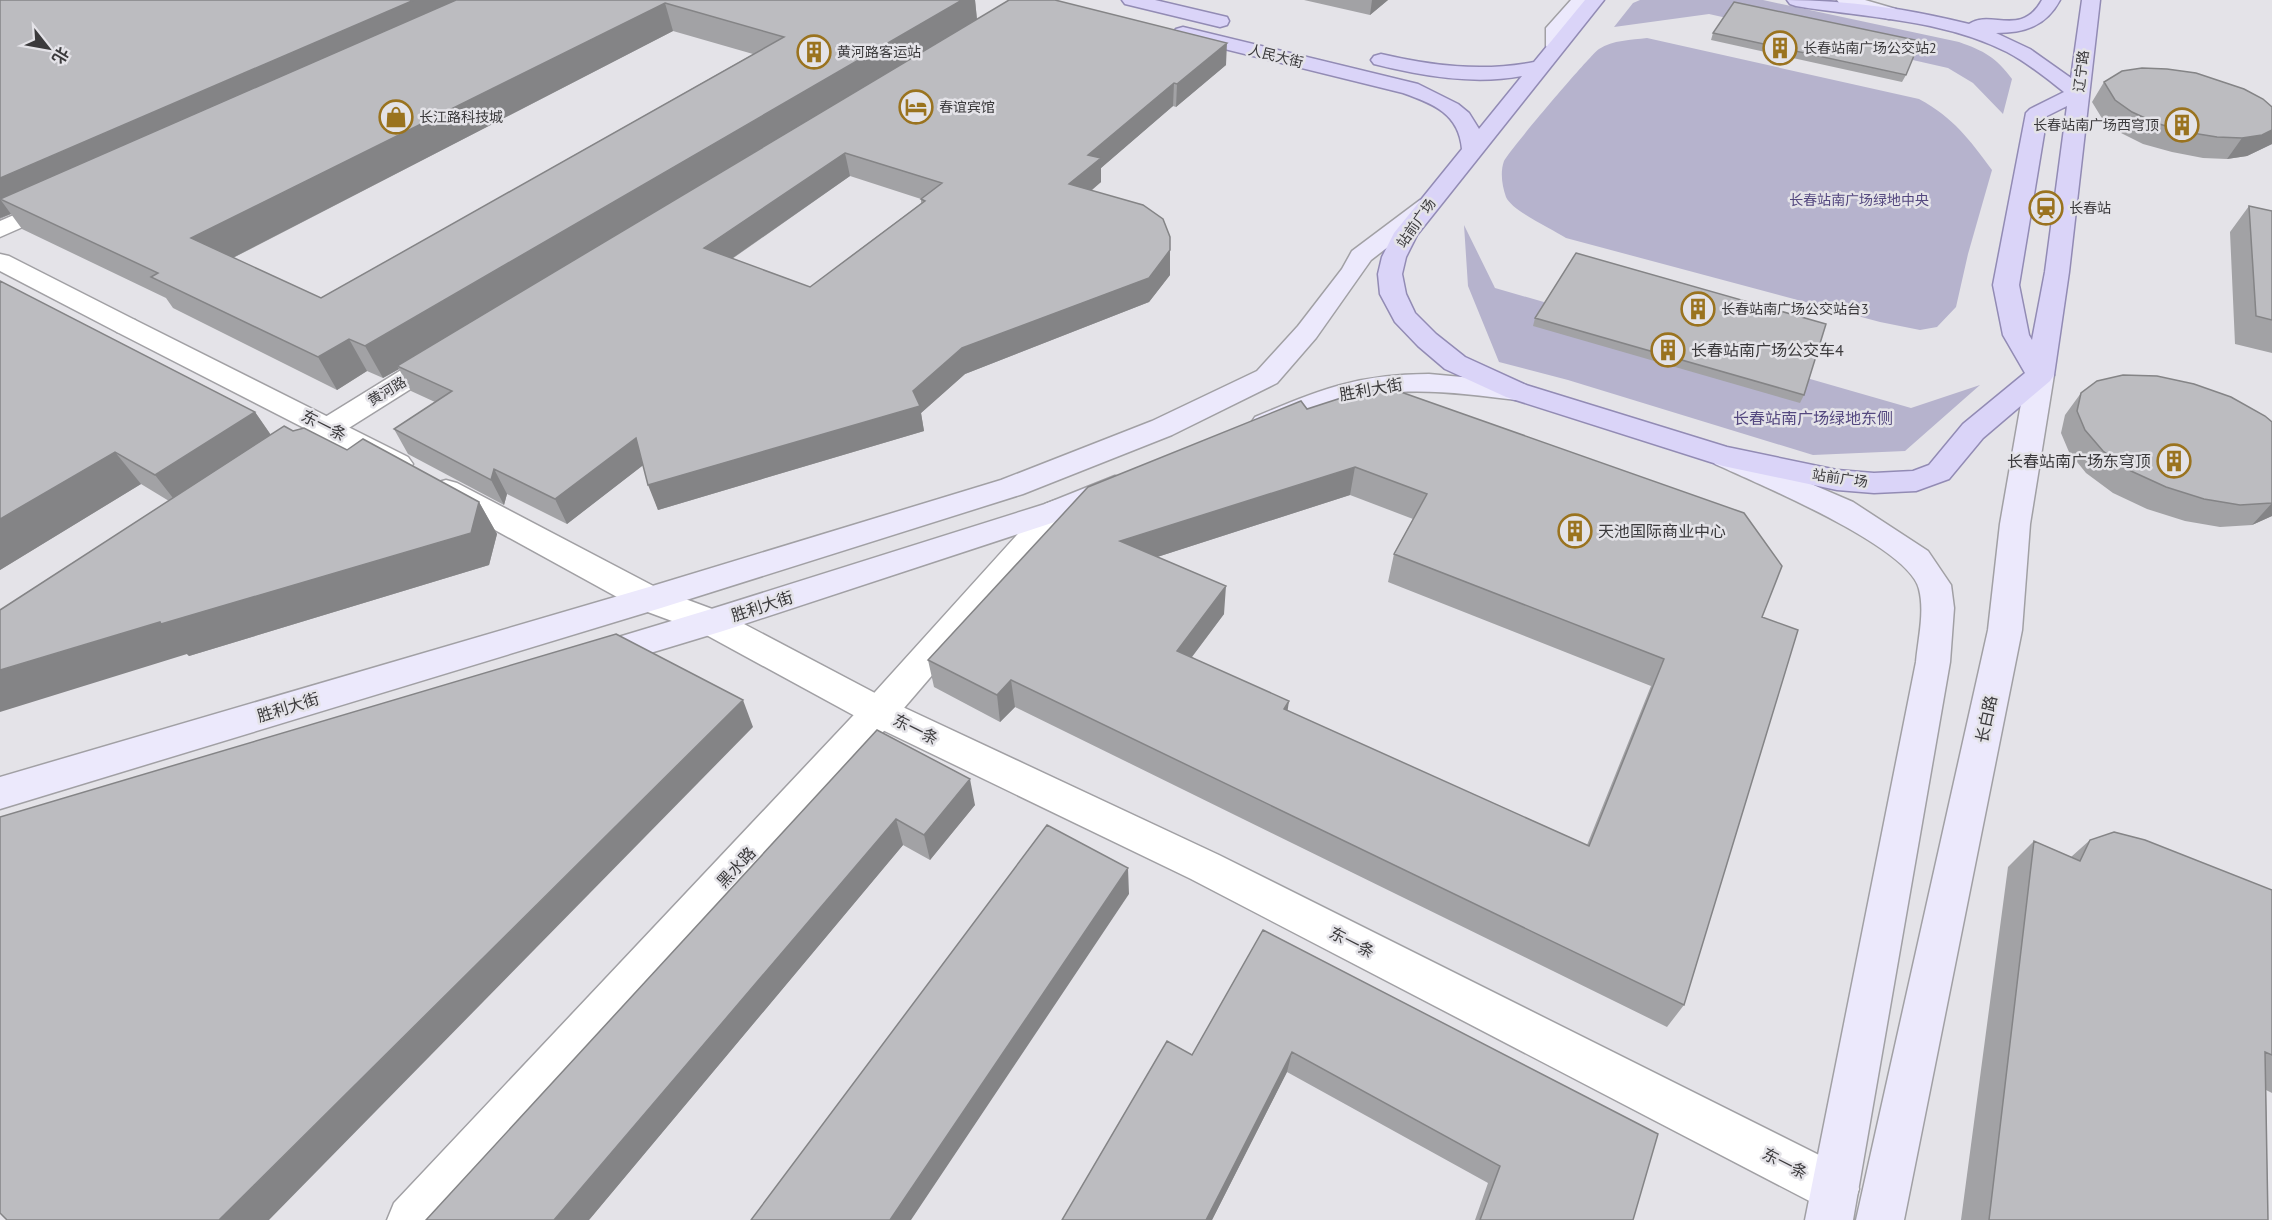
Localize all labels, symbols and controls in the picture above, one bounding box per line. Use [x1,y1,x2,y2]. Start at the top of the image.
north arrow [18,18,78,78]
building icon: 长春站南广场公交站2 [1762,30,1798,66]
building icon: 黄河路客运站 [796,34,832,70]
place label: 长春站南广场公交站2 [1803,39,1937,57]
street label: 人民大街 [1247,40,1305,72]
place label: 黄河路客运站 [837,43,921,61]
text: 北 [48,44,74,68]
street label: 辽宁路 [2070,49,2092,93]
hotel icon: 春谊宾馆 [898,89,934,125]
place label: 春谊宾馆 [939,98,995,116]
shop icon: 长江路科技城 [378,99,414,135]
building icon: 长春站南广场西穹顶 [2164,107,2200,143]
place label: 长江路科技城 [419,108,503,126]
place label: 长春站南广场西穹顶 [2033,116,2159,134]
station icon: 长春站 [2028,190,2064,226]
park label: 长春站南广场绿地中央 [1789,191,1929,209]
street label: 站前广场 [1393,195,1439,251]
place label: 长春站 [2069,199,2111,217]
building icon: 长春站南广场公交站台3 [1680,291,1716,327]
place label: 长春站南广场公交站台3 [1721,300,1869,318]
building icon: 长春站南广场公交车4 [1650,332,1686,368]
place label: 长春站南广场公交车4 [1691,340,1844,360]
street label: 黄河路 [364,372,410,410]
street label: 胜利大街 [1338,374,1404,404]
street label: 东一条 [298,405,350,445]
park label: 长春站南广场绿地东侧 [1733,408,1893,428]
building icon: 长春站南广场东穹顶 [2156,443,2192,479]
place label: 长春站南广场东穹顶 [2007,451,2151,471]
street label: 站前广场 [1811,465,1869,491]
building icon: 天池国际商业中心 [1557,513,1593,549]
place label: 天池国际商业中心 [1598,521,1726,541]
street label: 胜利大街 [728,587,796,625]
street label: 胜利大街 [254,688,322,726]
street label: 长白路 [1971,693,2001,745]
street label: 东一条 [890,709,942,749]
street label: 黑水路 [712,843,760,891]
street label: 东一条 [1326,922,1378,962]
street label: 东一条 [1759,1143,1811,1183]

